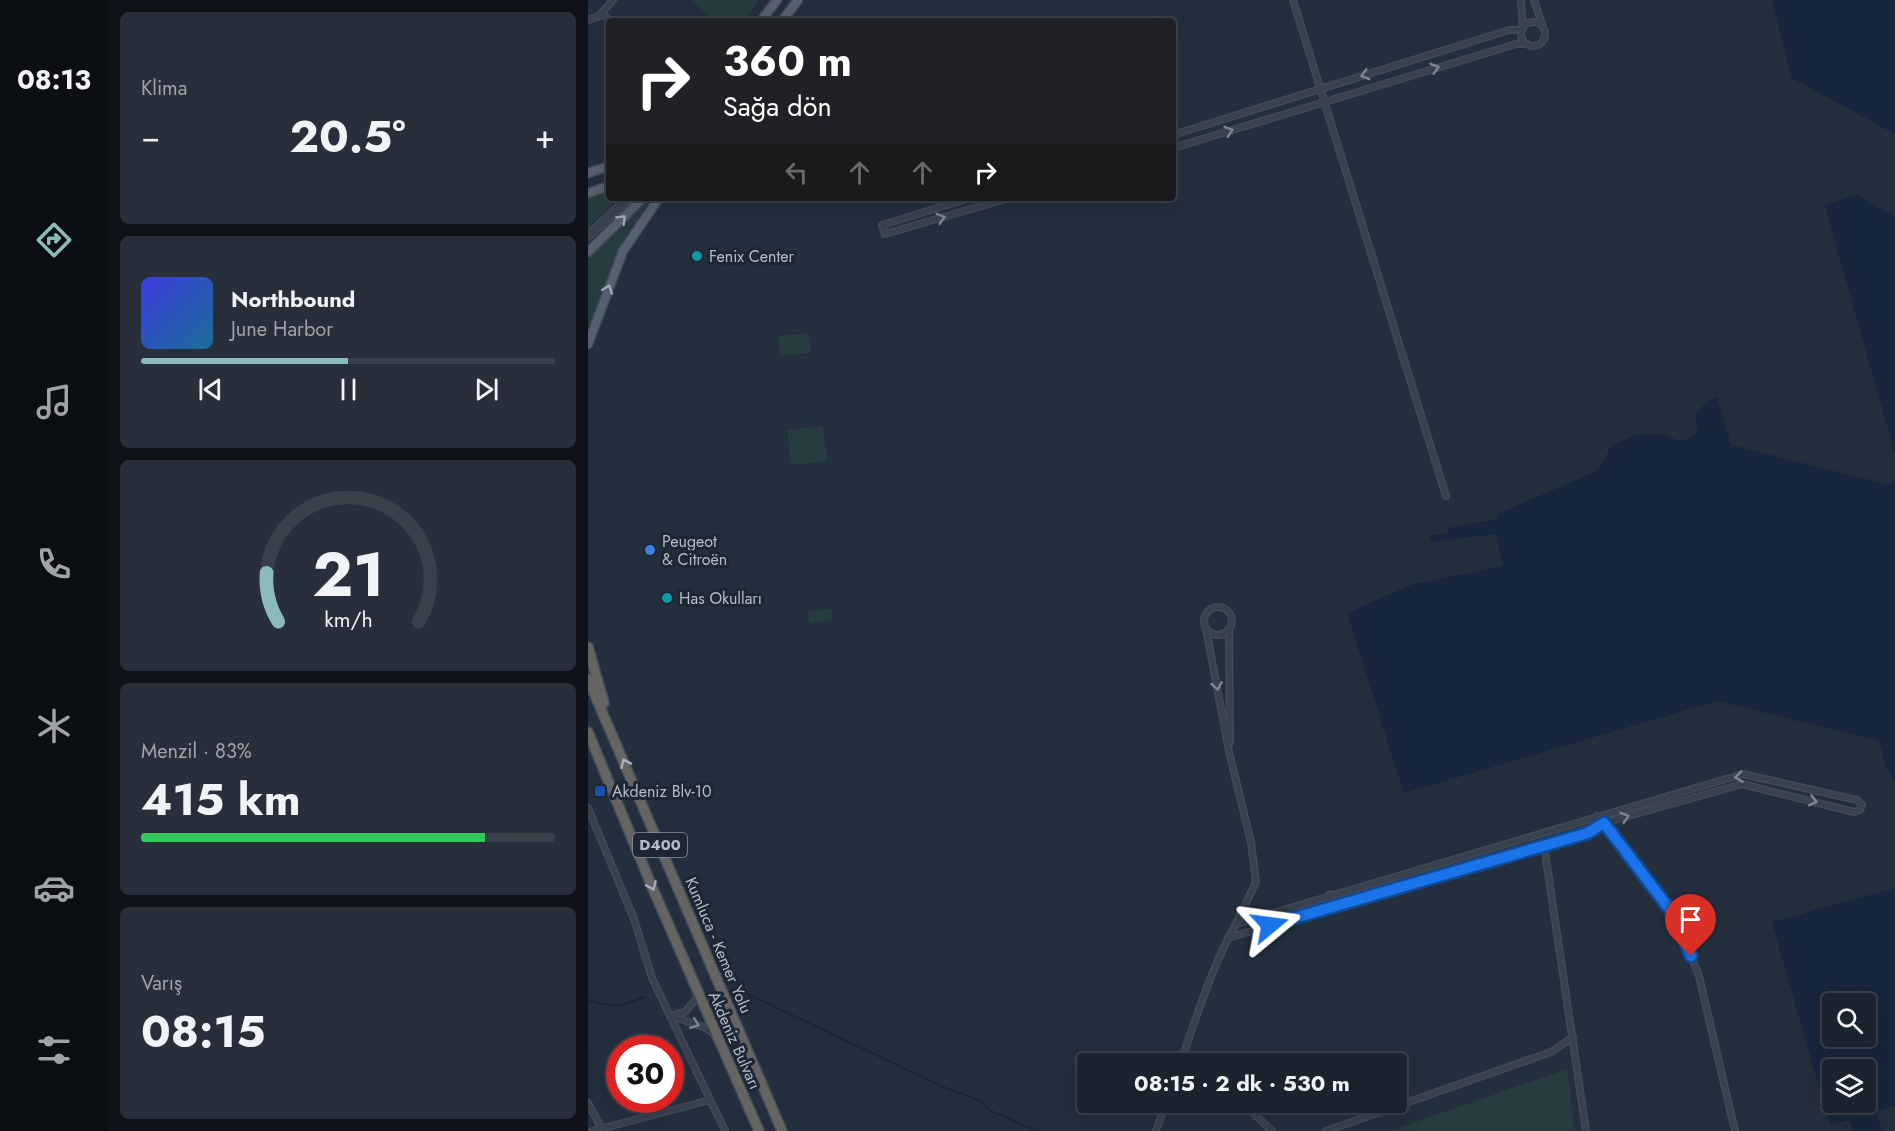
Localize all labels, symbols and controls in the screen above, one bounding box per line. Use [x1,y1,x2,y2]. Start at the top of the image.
text: 360 m [723,31,852,92]
icon: right [624,42,702,120]
text: 08:13 [17,60,91,99]
one-way arrow [1430,63,1440,75]
one-way arrow [1360,68,1371,80]
text: Klima [141,74,187,103]
text: Sağa dön [723,87,832,126]
text: 20.5° [289,104,406,169]
text: − [141,113,160,160]
text: + [535,113,555,160]
one-way arrow [1223,126,1234,138]
icon: left [780,156,813,189]
icon: ahead [843,156,876,189]
icon: ahead [906,156,939,189]
icon: right [969,156,1002,189]
one-way arrow [935,213,946,225]
one-way arrow [615,216,626,227]
icon: directions [33,219,75,261]
place label: Fenix Center [709,245,795,268]
marker: Fenix Center [690,249,704,263]
text: Northbound [231,283,355,315]
one-way arrow [601,284,614,295]
text: June Harbor [231,315,333,344]
icon: previous [194,373,227,406]
icon: pause [332,373,365,406]
icon: next [470,373,503,406]
icon: music [33,381,75,423]
text: 21 [312,530,384,620]
place label: Peugeot & Citroën [662,530,727,571]
icon: phone [33,543,75,585]
marker: Peugeot & Citroën [643,543,657,557]
place label: Has Okulları [679,587,762,610]
marker: Has Okulları [660,591,674,605]
text: km/h [324,605,372,636]
one-way arrow [1210,681,1223,691]
icon: climate [33,705,75,747]
text: Menzil · 83% [141,737,252,766]
one-way arrow [620,759,632,770]
text: 415 km [141,767,301,832]
one-way arrow [1734,770,1744,782]
place label: Akdeniz Blv-10 [612,780,712,803]
marker: Akdeniz Blv-10 [593,784,607,798]
one-way arrow [1808,794,1818,807]
one-way arrow [1619,812,1630,824]
road number: D400 [633,833,687,857]
icon: car [33,867,75,909]
street label: Kumluca - Kemer Yolu [679,874,758,1017]
one-way arrow [644,880,656,891]
position arrow [1238,893,1302,957]
pin [1665,894,1716,956]
icon: arrive [1674,903,1707,936]
text: Varış [141,969,182,998]
street label: Akdeniz Bulvarı [703,988,766,1093]
map controls [1822,993,1876,1113]
button: search [1822,993,1876,1047]
text: 08:15 [141,999,265,1064]
one-way arrow [689,1017,700,1029]
icon: filters [33,1029,75,1071]
speed limit sign: 30 [606,1035,684,1113]
button: layers [1822,1059,1876,1113]
text: 08:15 · 2 dk · 530 m [1134,1067,1350,1099]

